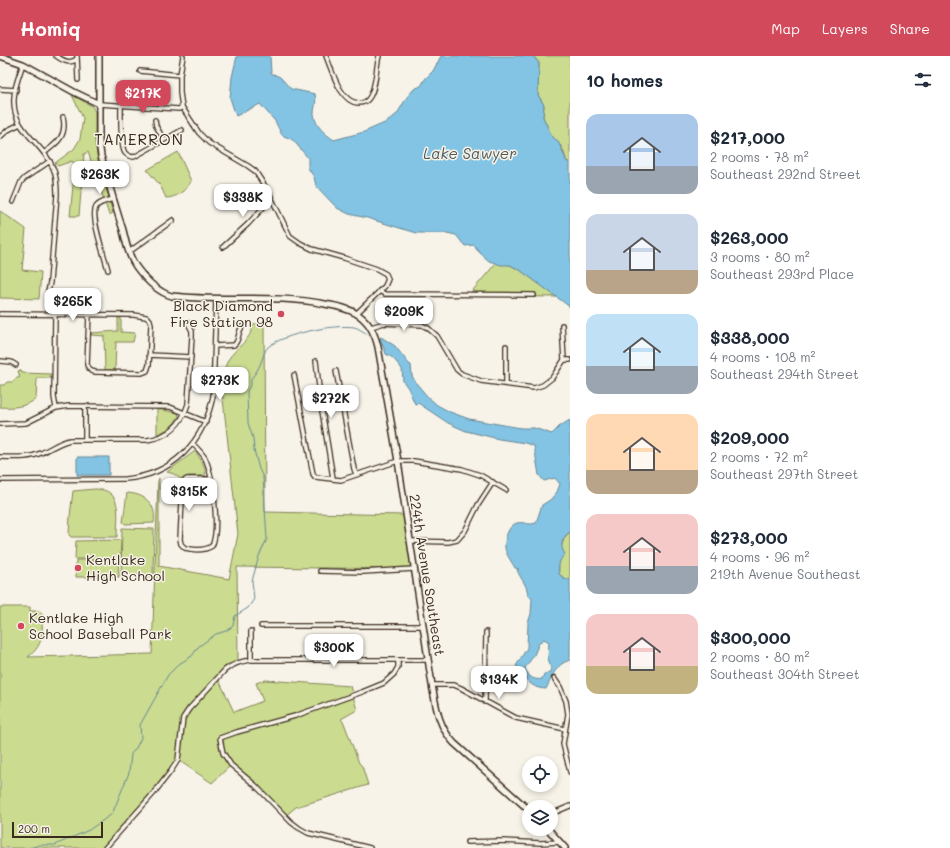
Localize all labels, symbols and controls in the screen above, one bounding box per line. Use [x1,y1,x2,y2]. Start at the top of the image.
text: Homiq [20,16,81,41]
text: Map [771,19,800,38]
text: Layers [822,19,868,38]
text: Share [890,19,930,38]
text: 10 homes [586,69,663,91]
icon: filters [912,69,934,91]
pin: $217K [115,80,171,114]
text: $217K [125,84,161,101]
text: $217,000 [710,126,785,148]
district label: TAMERRON [94,129,184,149]
icon: home [618,130,666,178]
water label: Lake Sawyer [423,143,517,163]
text: 2 rooms · 78 m² [710,148,809,165]
pin: $263K [72,161,128,195]
text: $263K [80,165,120,182]
text: Southeast 292nd Street [710,165,861,182]
pin: $338K [215,184,271,218]
text: $338K [223,188,263,205]
text: $263,000 [710,226,789,248]
icon: home [618,230,666,278]
text: 3 rooms · 80 m² [710,248,810,265]
text: Southeast 293rd Place [710,265,854,282]
pin: $265K [45,288,101,322]
text: $265K [53,292,93,309]
place label: Black Diamond Fire Station 98 [170,296,273,331]
pin: $209K [376,298,432,332]
text: $209K [384,302,424,319]
marker: Black Diamond Fire Station 98 [276,309,286,319]
text: $338,000 [710,326,789,348]
icon: home [618,330,666,378]
text: 4 rooms · 108 m² [710,348,816,365]
text: Southeast 294th Street [710,365,859,382]
pin: $273K [192,367,248,401]
text: $273K [201,371,239,388]
pin: $272K [303,385,359,419]
text: $272K [312,389,350,406]
text: $209,000 [710,426,789,448]
icon: home [618,430,666,478]
text: 2 rooms · 72 m² [710,448,808,465]
text: Southeast 297th Street [710,465,858,482]
pin: $315K [161,478,217,512]
text: $315K [170,482,208,499]
street label: 224th Avenue Southeast [405,493,450,657]
text: $273,000 [710,526,788,548]
icon: home [618,530,666,578]
text: 4 rooms · 96 m² [710,548,809,565]
place label: Kentlake High School [86,550,165,585]
marker: Kentlake High School [73,563,83,573]
text: 219th Avenue Southeast [710,565,860,582]
place label: Kentlake High School Baseball Park [29,608,171,643]
marker: Kentlake High School Baseball Park [16,621,26,631]
text: $300,000 [710,626,791,648]
icon: home [618,630,666,678]
pin: $300K [306,634,362,668]
text: $300K [313,638,355,655]
text: 2 rooms · 80 m² [710,648,809,665]
text: Southeast 304th Street [710,665,859,682]
pin: $134K [471,666,527,700]
text: $134K [480,670,518,687]
map controls [522,756,558,836]
button: locate [522,756,558,792]
button: layers [522,800,558,836]
scale bar [12,820,103,839]
text: 200 m [18,821,50,836]

